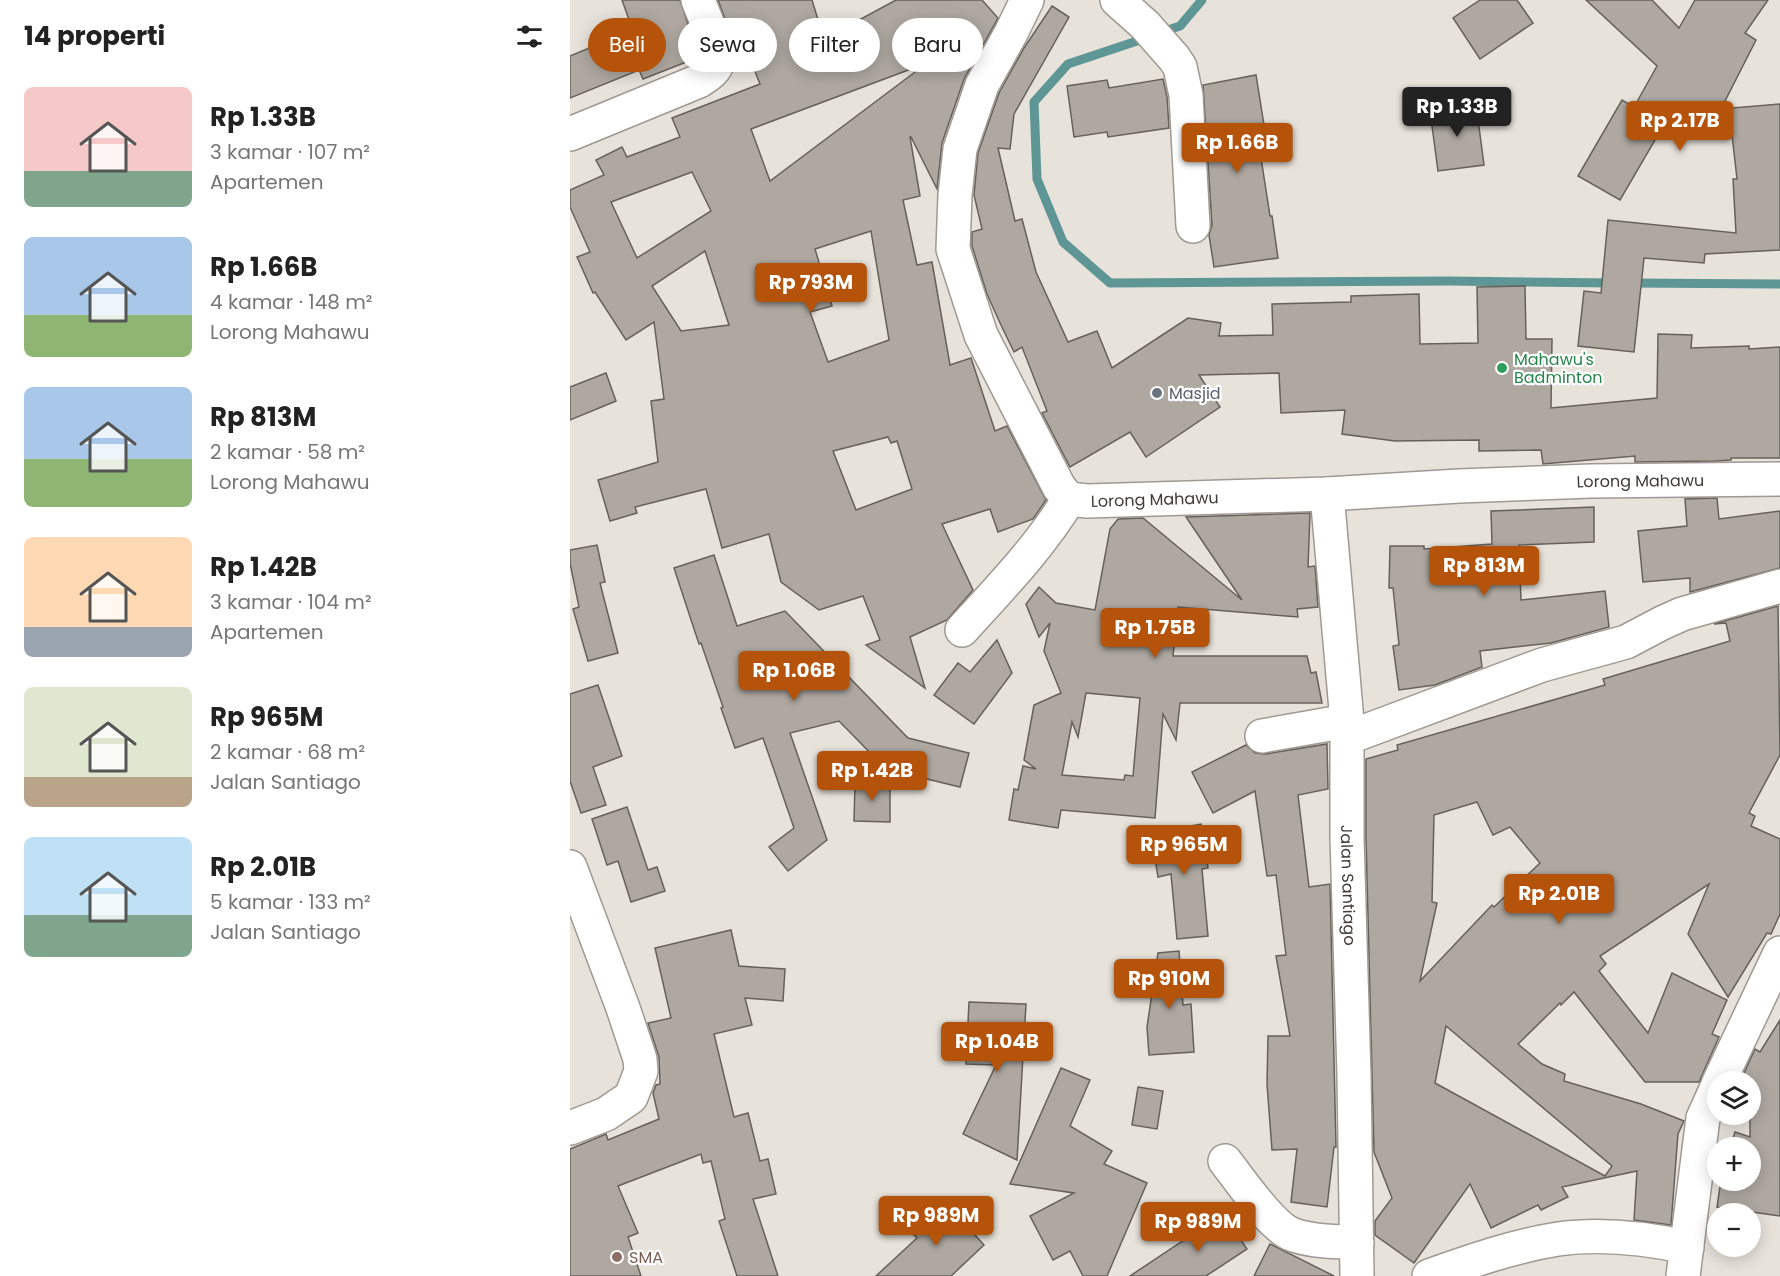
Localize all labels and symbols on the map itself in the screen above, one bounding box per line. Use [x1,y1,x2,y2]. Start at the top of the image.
pin: Rp 1.33B [1395,87,1519,138]
pin: Rp 2.17B [1618,101,1742,152]
pin: Rp 1.66B [1175,123,1299,174]
pin: Rp 793M [756,263,866,314]
place label: Mahawu's Badminton [1514,348,1602,389]
marker: Mahawu's Badminton [1495,361,1509,375]
place label: Masjid [1169,382,1221,405]
marker: Masjid [1150,386,1164,400]
street label: Lorong Mahawu [1576,468,1704,493]
street label: Lorong Mahawu [1091,486,1219,512]
pin: Rp 813M [1429,546,1539,597]
pin: Rp 1.75B [1093,608,1217,659]
pin: Rp 1.06B [732,651,856,702]
pin: Rp 1.42B [810,751,934,802]
pin: Rp 965M [1129,825,1239,876]
street label: Jalan Santiago [1335,825,1362,946]
pin: Rp 2.01B [1497,874,1621,925]
pin: Rp 910M [1114,959,1224,1010]
pin: Rp 1.04B [935,1022,1059,1073]
pin: Rp 989M [881,1196,991,1247]
pin: Rp 989M [1143,1202,1253,1253]
place label: SMA [629,1246,663,1269]
marker: SMA [610,1250,624,1264]

